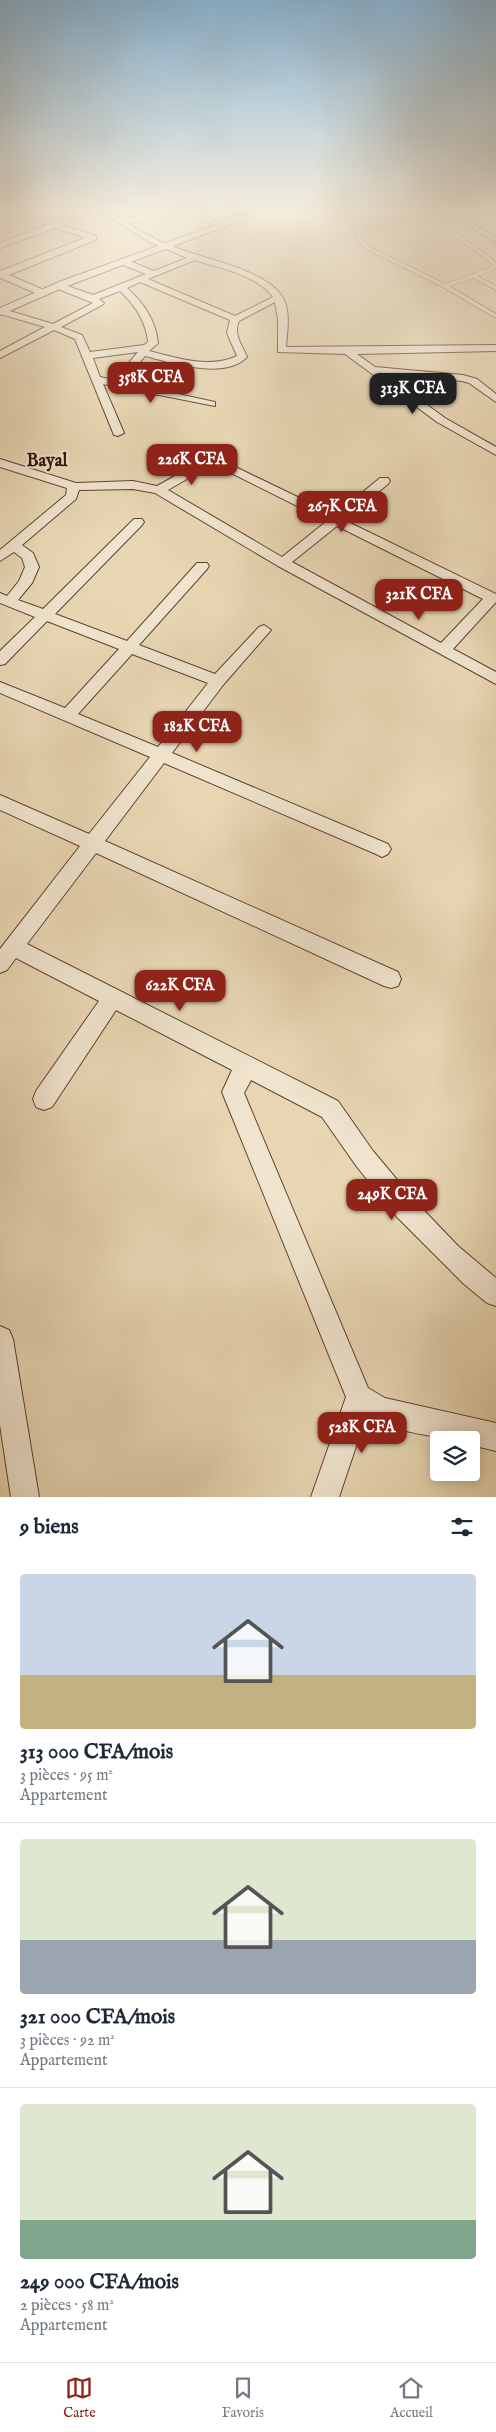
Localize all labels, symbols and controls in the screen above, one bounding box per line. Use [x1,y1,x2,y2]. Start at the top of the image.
pin: 358K CFA [99,362,203,404]
text: 358K CFA [118,368,184,388]
pin: 313K CFA [361,372,465,415]
text: 313K CFA [381,379,445,399]
pin: 226K CFA [140,444,244,486]
district label: Bayal [27,450,69,473]
text: 226K CFA [158,450,226,470]
pin: 267K CFA [290,490,394,533]
text: 267K CFA [308,497,376,517]
pin: 321K CFA [367,578,471,621]
text: 321K CFA [386,585,452,605]
pin: 182K CFA [145,710,249,753]
text: 182K CFA [164,717,230,737]
pin: 622K CFA [128,970,232,1012]
text: 622K CFA [146,976,214,996]
pin: 249K CFA [340,1178,444,1221]
text: 249K CFA [357,1185,427,1205]
pin: 528K CFA [310,1412,414,1454]
text: 528K CFA [329,1418,395,1438]
map controls [430,1431,480,1481]
button: layers [430,1431,480,1481]
icon: filters [448,1513,476,1541]
text: 9 biens [20,1514,79,1541]
icon: home [203,1606,293,1696]
text: 313 000 CFA/mois [20,1739,173,1766]
text: 3 pièces · 95 m² [20,1766,113,1786]
text: Appartement [20,1786,107,1806]
icon: home [203,1872,293,1962]
text: 321 000 CFA/mois [20,2004,175,2031]
text: 3 pièces · 92 m² [20,2031,115,2051]
text: Appartement [20,2051,107,2071]
icon: home [203,2137,293,2227]
text: 249 000 CFA/mois [20,2269,179,2296]
text: 2 pièces · 58 m² [20,2296,114,2316]
text: Appartement [20,2316,107,2336]
tab: Carte [63,2374,96,2422]
tab: Favoris [222,2374,264,2422]
tab: Accueil [390,2374,433,2422]

